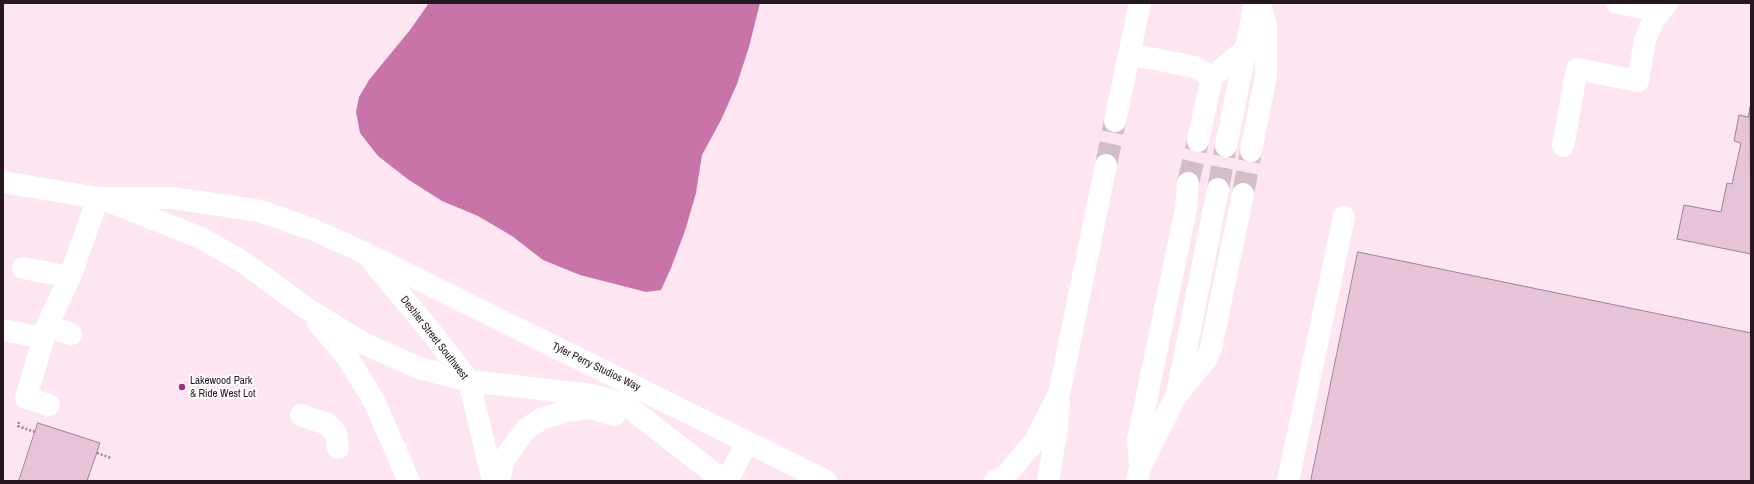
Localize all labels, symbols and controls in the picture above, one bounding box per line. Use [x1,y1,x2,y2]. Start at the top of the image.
street label: Deshler Street Southwest [397,294,471,382]
street label: Tyler Perry Studios Way [550,340,642,394]
place label: Lakewood Park & Ride West Lot [190,374,256,400]
marker: Lakewood Park & Ride West Lot [177,382,187,392]

